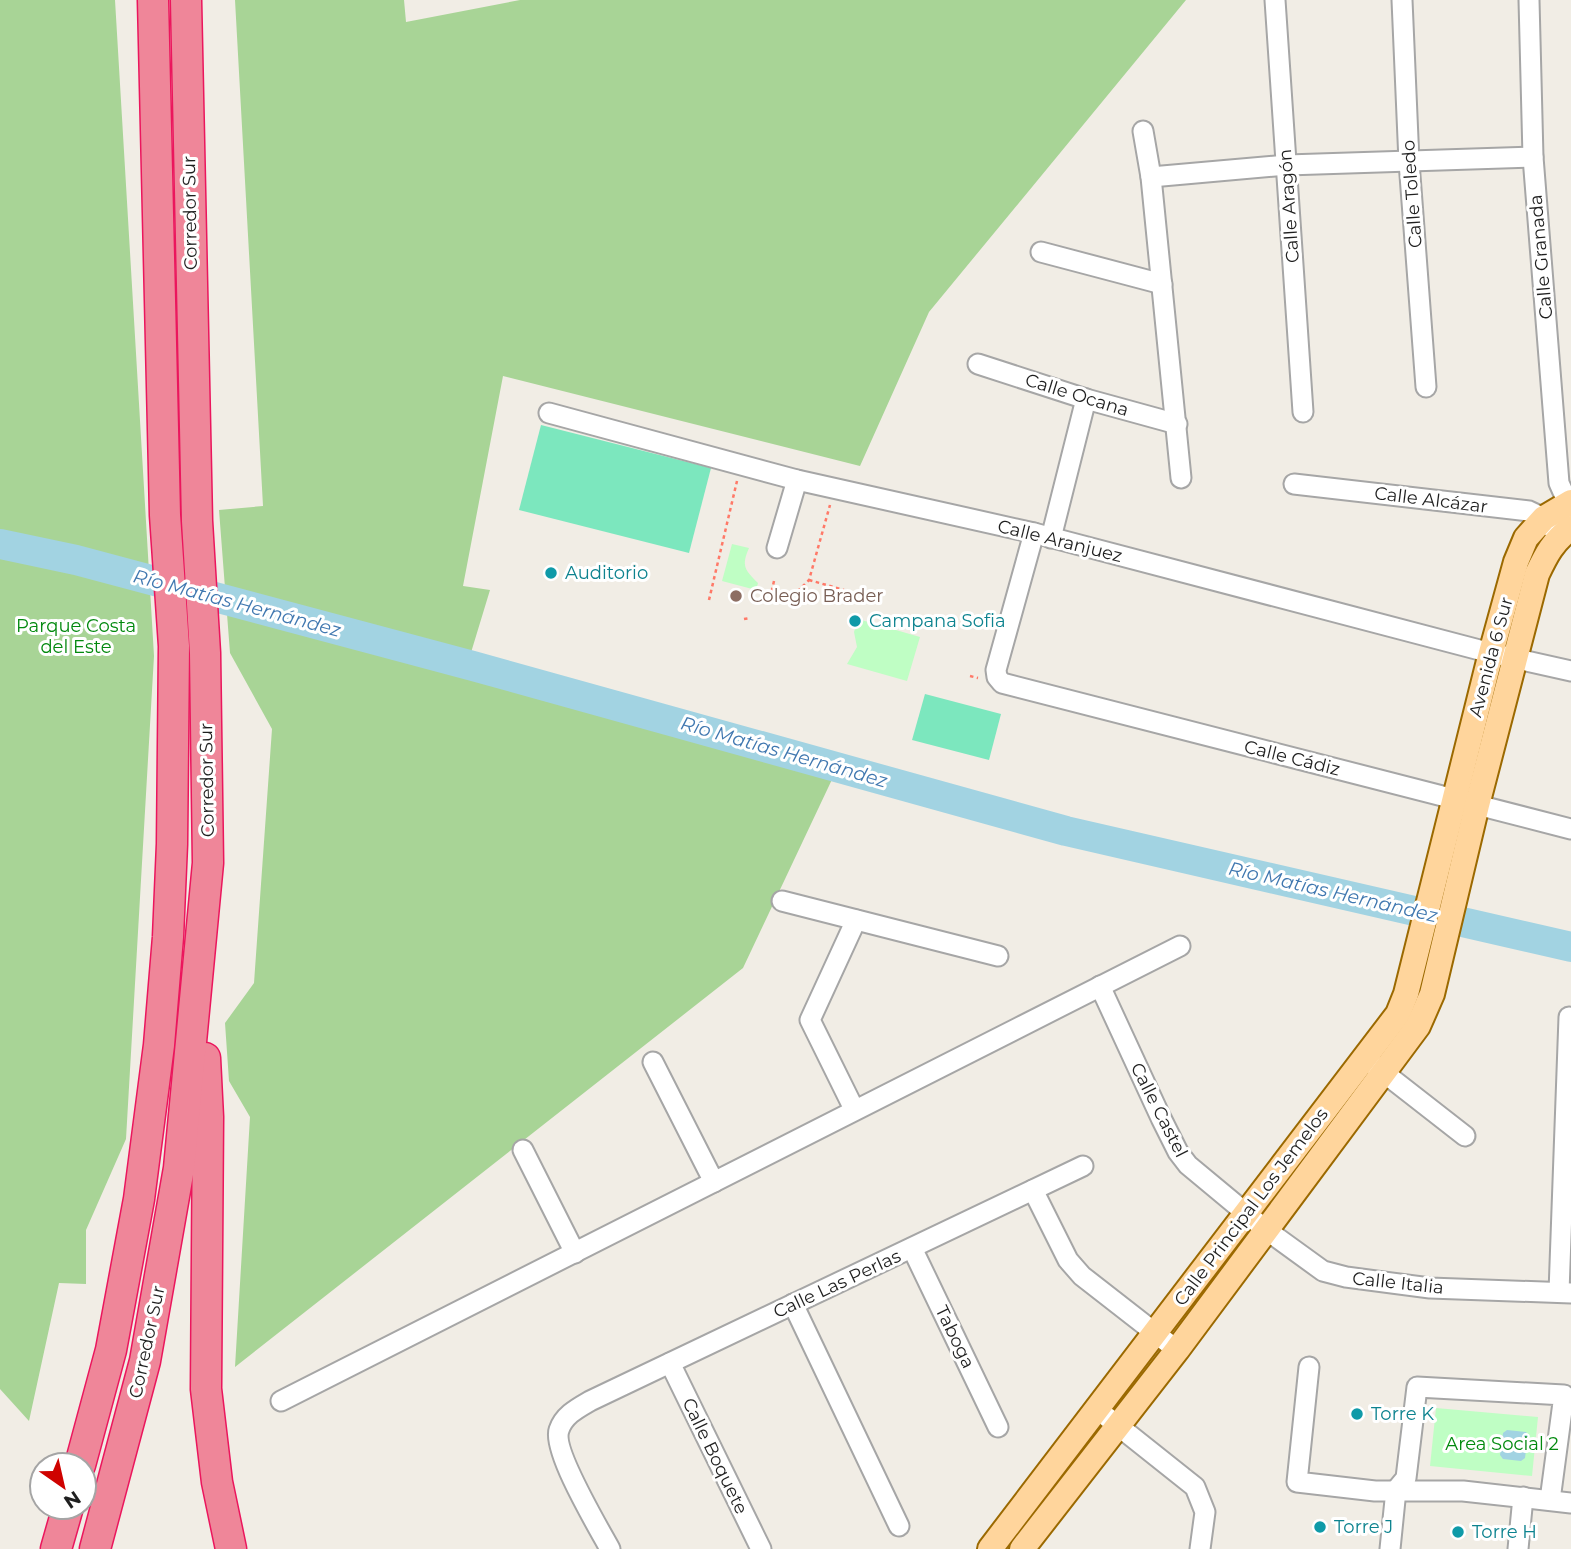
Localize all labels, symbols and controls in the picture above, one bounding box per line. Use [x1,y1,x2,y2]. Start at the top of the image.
street label: Calle Toledo [1397,139,1427,249]
street label: Calle Aragón [1274,148,1304,264]
street label: Corredor Sur [178,156,202,270]
street label: Calle Granada [1525,194,1557,320]
street label: Calle Ocana [1023,369,1131,421]
street label: Calle Alcázar [1373,482,1489,518]
street label: Calle Aranjuez [995,515,1125,567]
place label: Auditorio [565,562,648,584]
water label: Río Matías Hernández [131,564,343,642]
marker: Auditorio [543,565,559,581]
place label: Colegio Brader [750,585,884,607]
marker: Colegio Brader [728,588,744,604]
street label: Avenida 6 Sur [1464,595,1518,719]
place label: Campana Sofia [869,610,1006,632]
marker: Campana Sofia [847,613,863,629]
park label: Parque Costa del Este [16,615,136,658]
water label: Río Matías Hernández [678,711,890,793]
street label: Corredor Sur [195,723,219,837]
street label: Calle Cádiz [1242,735,1342,781]
water label: Río Matías Hernández [1226,857,1440,927]
street label: Calle Castel [1126,1059,1192,1161]
street label: Calle Principal Los Jemelos [1169,1103,1333,1310]
street label: Calle Las Perlas [770,1245,904,1323]
street label: Calle Italia [1351,1267,1445,1299]
street label: Corredor Sur [124,1284,170,1400]
street label: Taboga [930,1302,980,1372]
street label: Calle Boquete [677,1394,753,1518]
place label: Torre K [1371,1403,1434,1425]
marker: Torre K [1349,1406,1365,1422]
park label: Area Social 2 [1445,1433,1559,1455]
north arrow [28,1451,98,1521]
text: N [59,1486,85,1514]
place label: Torre J [1334,1516,1393,1538]
marker: Torre J [1312,1519,1328,1535]
place label: Torre H [1472,1521,1537,1543]
marker: Torre H [1450,1524,1466,1540]

